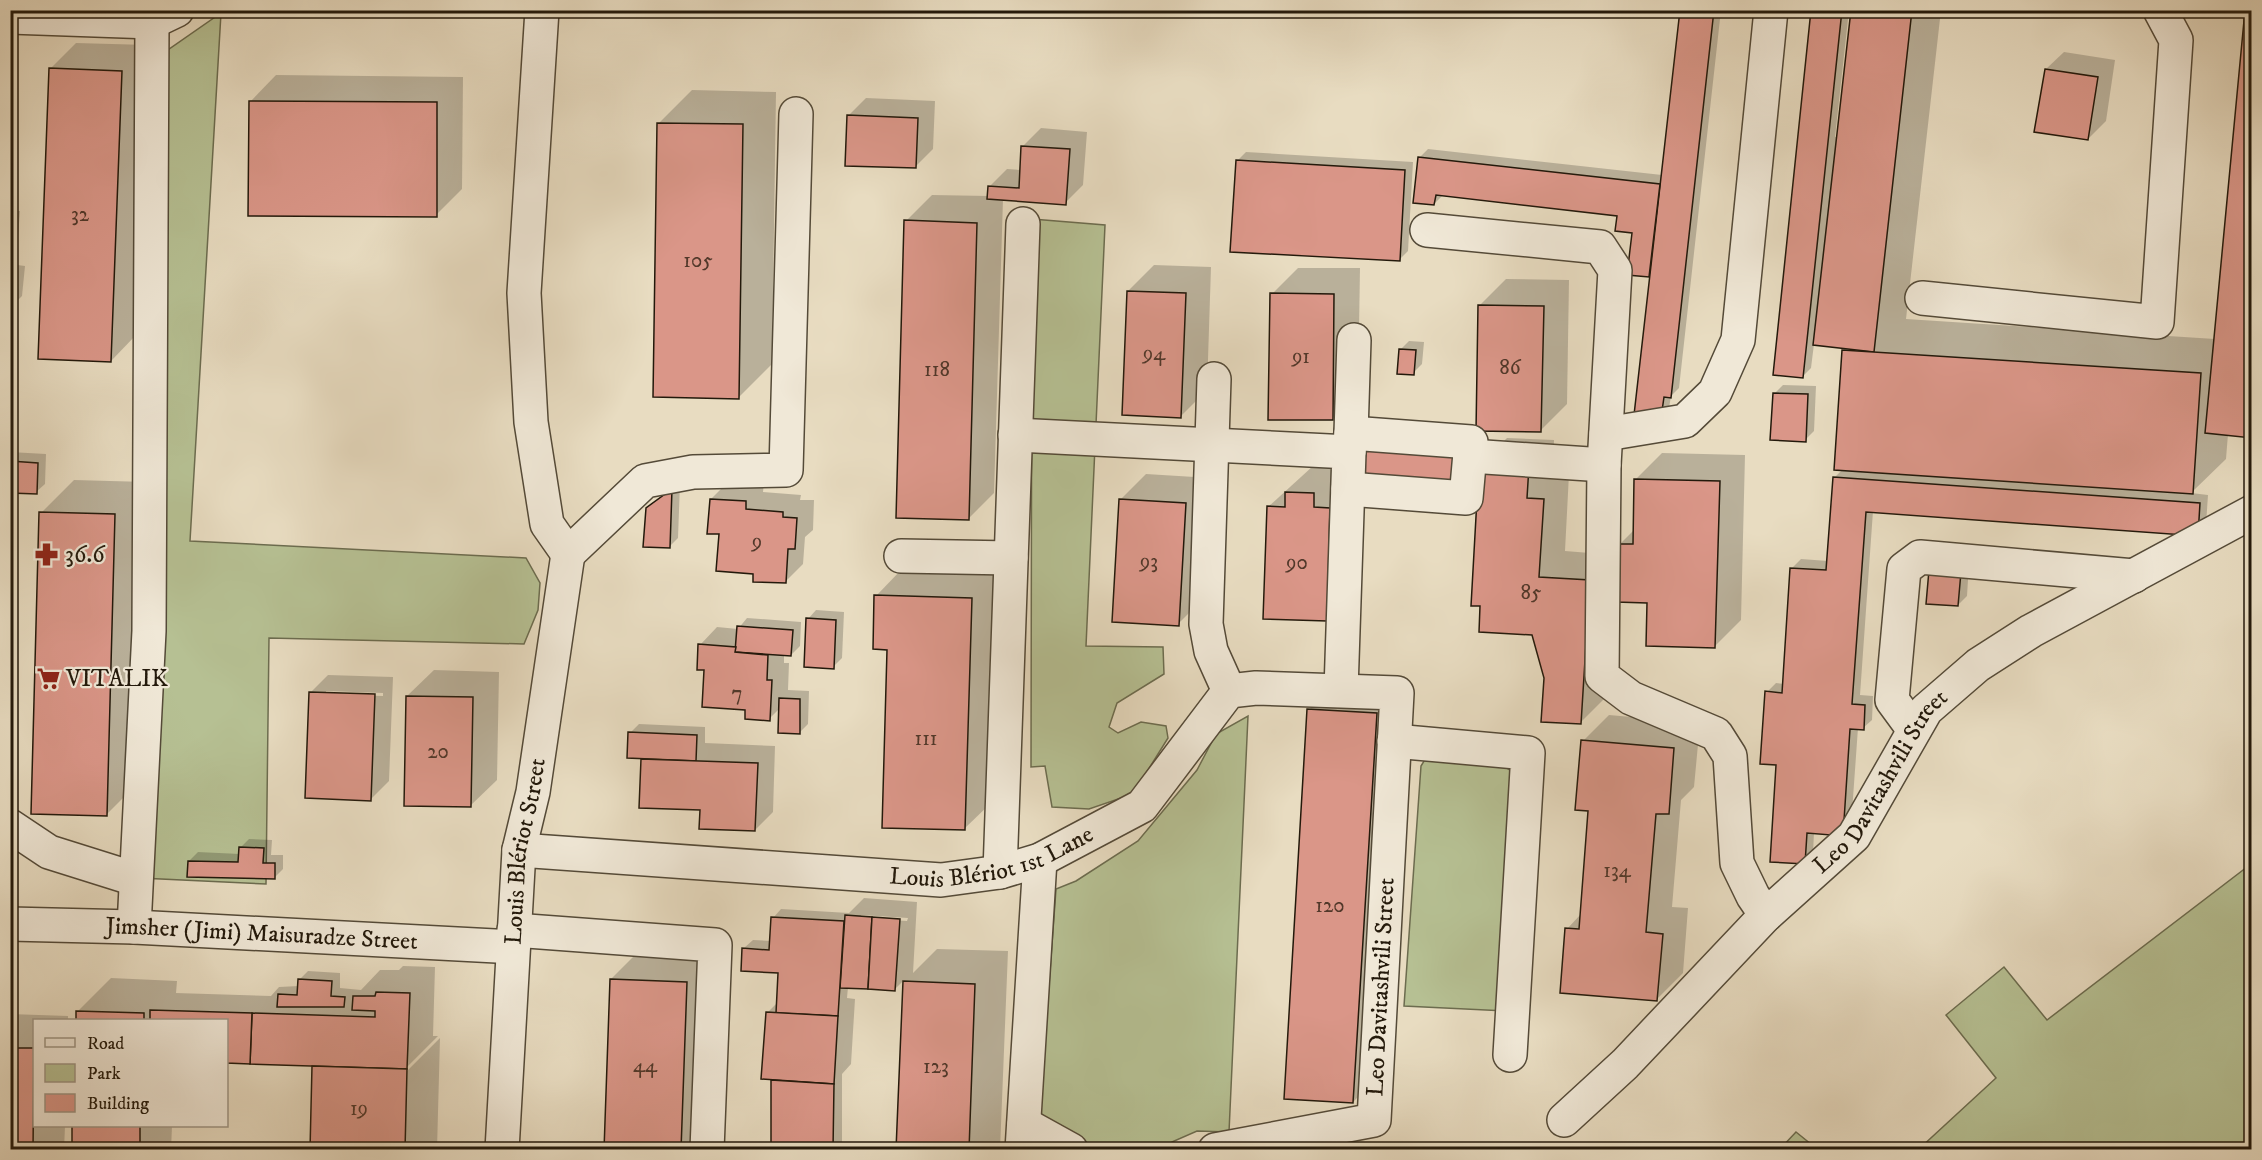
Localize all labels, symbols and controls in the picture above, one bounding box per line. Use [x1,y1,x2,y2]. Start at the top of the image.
house number: 32 [71,202,90,228]
house number: 105 [683,248,713,274]
house number: 94 [1142,341,1166,367]
house number: 91 [1291,344,1310,370]
house number: 86 [1499,355,1522,381]
house number: 118 [924,357,950,383]
house number: 9 [751,529,762,555]
place label: 36.6 [65,540,106,570]
pharmacy icon: 36.6 [34,542,60,568]
house number: 93 [1139,549,1158,575]
house number: 90 [1285,550,1308,576]
house number: 85 [1521,580,1541,606]
place label: VITALIK [65,664,168,694]
supermarket icon: VITALIK [35,666,61,692]
house number: 7 [731,681,743,707]
street label: Leo Davitashvili Street [1807,683,1954,880]
house number: 111 [914,726,938,752]
house number: 20 [427,739,449,765]
street label: Louis Blériot Street [499,756,553,945]
street label: Louis Blériot 1st Lane [888,819,1099,895]
house number: 134 [1603,858,1632,884]
street label: Leo Davitashvili Street [1360,877,1402,1097]
house number: 120 [1315,893,1345,919]
street label: Jimsher (Jimi) Maisuradze Street [103,911,419,957]
legend [33,1019,228,1127]
text: Road [87,1033,124,1055]
house number: 44 [633,1053,658,1079]
house number: 123 [923,1054,949,1080]
text: Park [87,1063,121,1085]
text: Building [87,1093,149,1115]
house number: 19 [350,1096,368,1122]

